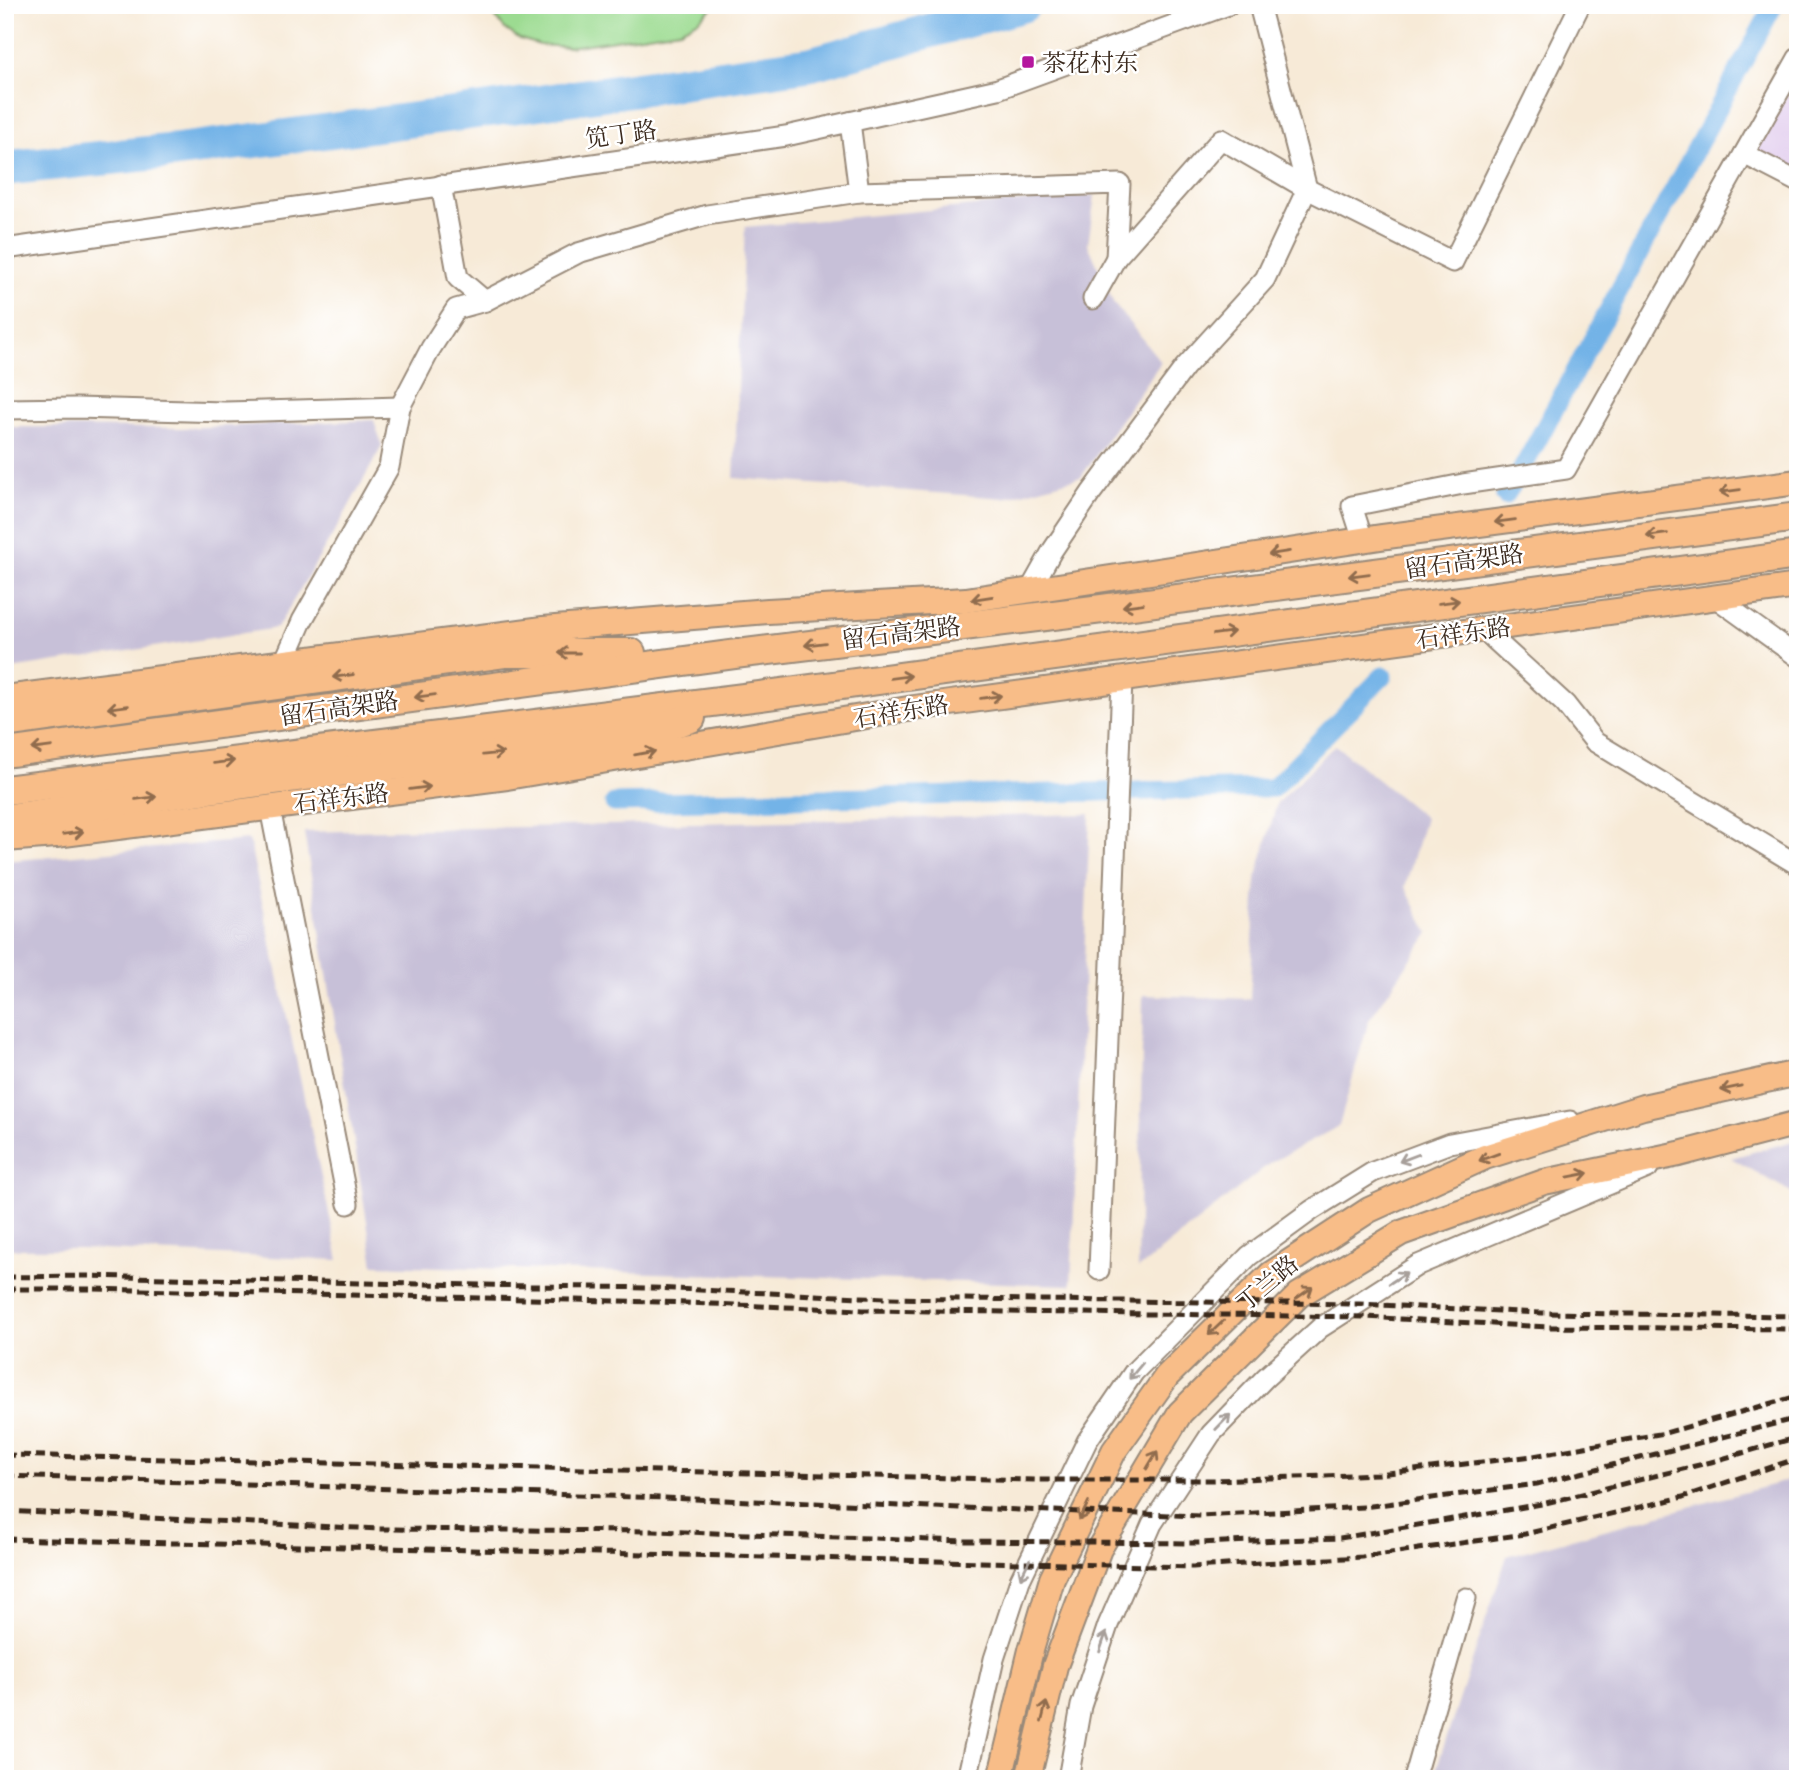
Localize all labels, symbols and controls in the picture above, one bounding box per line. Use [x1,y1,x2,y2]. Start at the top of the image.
place label: 茶花村东 [1042,45,1138,80]
marker: 茶花村东 [1020,54,1036,70]
street label: 笕丁路 [583,112,659,156]
one-way arrow [1719,485,1742,498]
one-way arrow [1494,515,1516,528]
one-way arrow [1646,529,1669,542]
street label: 留石高架路 [1402,535,1526,587]
one-way arrow [1268,547,1291,560]
one-way arrow [1348,569,1371,582]
one-way arrow [971,591,994,604]
one-way arrow [1437,595,1460,608]
one-way arrow [1122,598,1145,611]
street label: 留石高架路 [839,608,963,658]
street label: 石祥东路 [1413,609,1513,657]
one-way arrow [1212,626,1235,639]
one-way arrow [804,637,827,650]
one-way arrow [558,646,581,660]
one-way arrow [332,670,355,683]
one-way arrow [889,670,912,683]
street label: 留石高架路 [277,682,401,734]
street label: 石祥东路 [851,686,951,736]
one-way arrow [414,690,437,703]
one-way arrow [979,691,1001,704]
one-way arrow [107,701,130,714]
one-way arrow [31,742,54,755]
one-way arrow [633,746,656,759]
one-way arrow [481,748,503,761]
one-way arrow [212,756,235,769]
street label: 石祥东路 [291,775,391,821]
one-way arrow [408,781,431,794]
one-way arrow [134,792,156,805]
one-way arrow [61,827,84,840]
one-way arrow [1720,1082,1743,1095]
one-way arrow [1478,1151,1500,1164]
one-way arrow [1399,1153,1421,1165]
one-way arrow [1566,1167,1589,1181]
street label: 丁兰路 [1228,1246,1306,1320]
one-way arrow [1387,1271,1407,1285]
one-way arrow [1294,1286,1313,1300]
one-way arrow [1208,1320,1225,1337]
one-way arrow [1128,1362,1144,1380]
one-way arrow [1214,1414,1231,1431]
one-way arrow [1145,1450,1159,1470]
one-way arrow [1077,1500,1091,1521]
one-way arrow [1018,1558,1032,1579]
one-way arrow [1098,1631,1110,1653]
one-way arrow [1038,1702,1051,1724]

